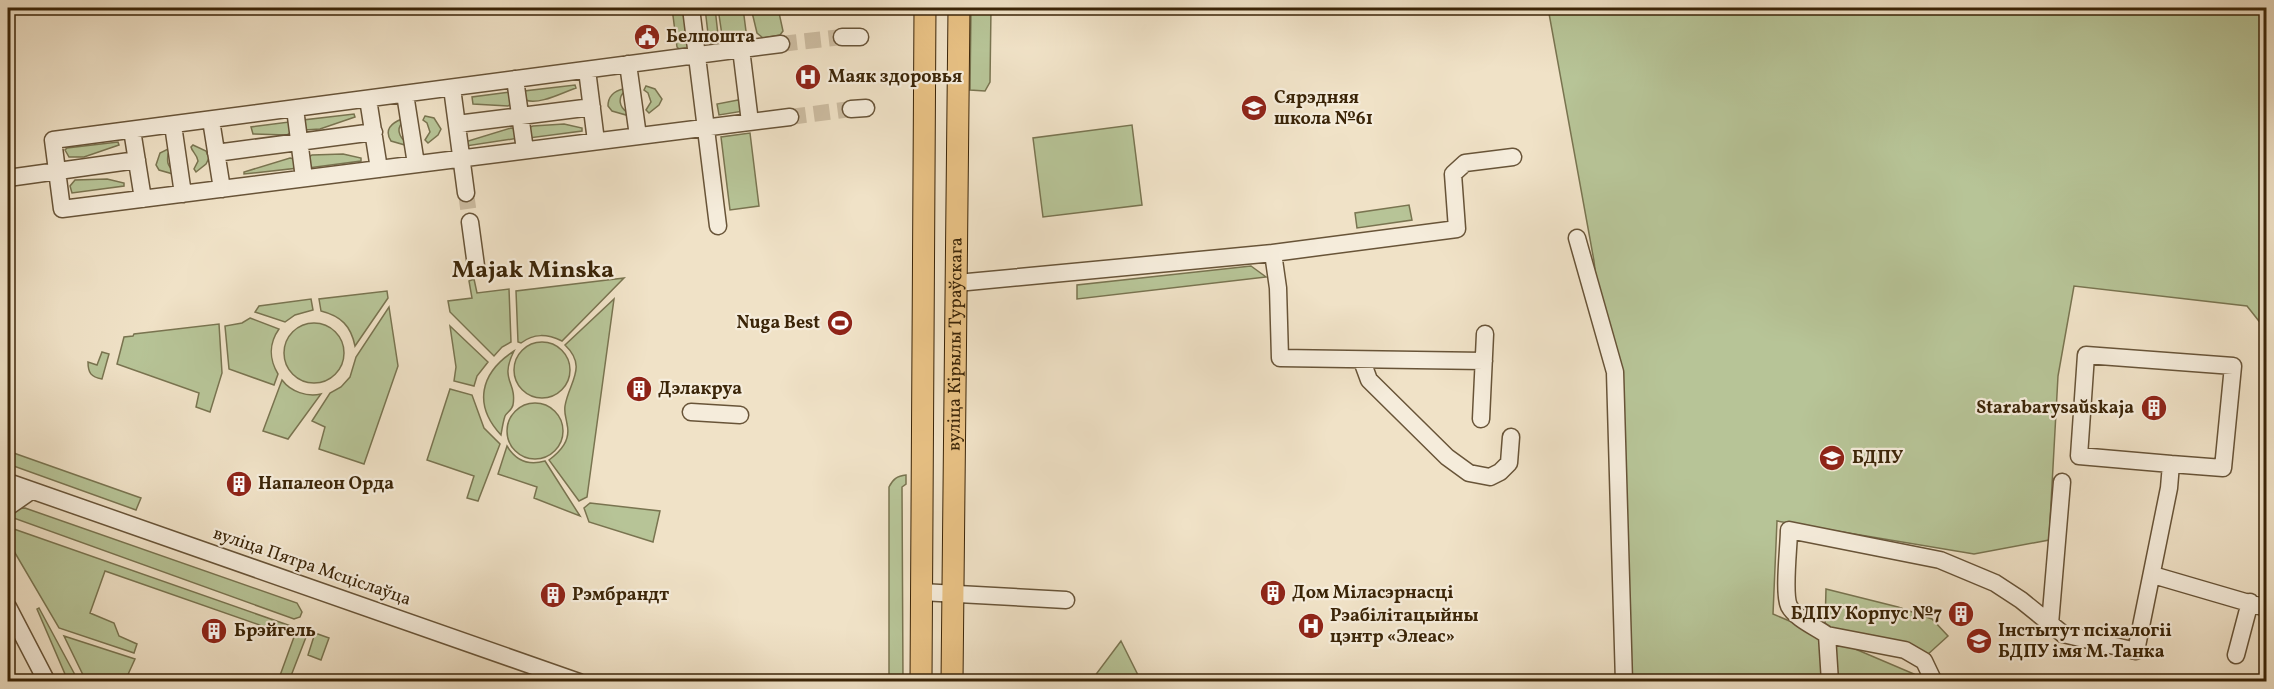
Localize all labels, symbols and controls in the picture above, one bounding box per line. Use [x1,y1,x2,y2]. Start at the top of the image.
public building icon: Белпошта [632,22,662,52]
place label: Белпошта [666,25,755,50]
hospital icon: Маяк здоровья [793,62,823,92]
place label: Маяк здоровья [828,65,962,90]
place label: Сярэдняя школа №61 [1274,86,1373,132]
school or university icon: Сярэдняя школа №61 [1239,93,1269,123]
street label: вуліца Кірылы Тураўскага [942,237,969,451]
district label: Majak Minska [452,254,614,288]
sports icon: Nuga Best [825,308,855,338]
place label: Nuga Best [736,311,820,336]
building icon: Дэлакруа [624,374,654,404]
place label: Дэлакруа [658,377,742,402]
building icon: Starabarysaŭskaja [2139,393,2169,423]
place label: Starabarysaŭskaja [1976,396,2134,421]
school or university icon: БДПУ [1817,443,1847,473]
place label: БДПУ [1852,446,1903,471]
building icon: Напалеон Орда [224,469,254,499]
place label: Напалеон Орда [258,472,394,497]
street label: вуліца Пятра Мсціслаўца [210,521,414,613]
building icon: Дом Міласэрнасці [1258,578,1288,608]
building icon: Рэмбрандт [538,580,568,610]
place label: Дом Міласэрнасці [1292,581,1454,606]
place label: Рэмбрандт [572,583,669,608]
building icon: БДПУ Корпус №7 [1946,599,1976,629]
place label: БДПУ Корпус №7 [1791,602,1942,627]
place label: Рэабілітацыйны цэнтр «Элеас» [1330,604,1479,650]
hospital icon: Рэабілітацыйны цэнтр «Элеас» [1296,611,1326,641]
building icon: Брэйгель [199,616,229,646]
place label: Брэйгель [234,619,316,644]
place label: Інстытут псіхалогіі БДПУ імя М. Танка [1998,619,2172,665]
school or university icon: Інстытут псіхалогіі БДПУ імя М. Танка [1964,626,1994,656]

